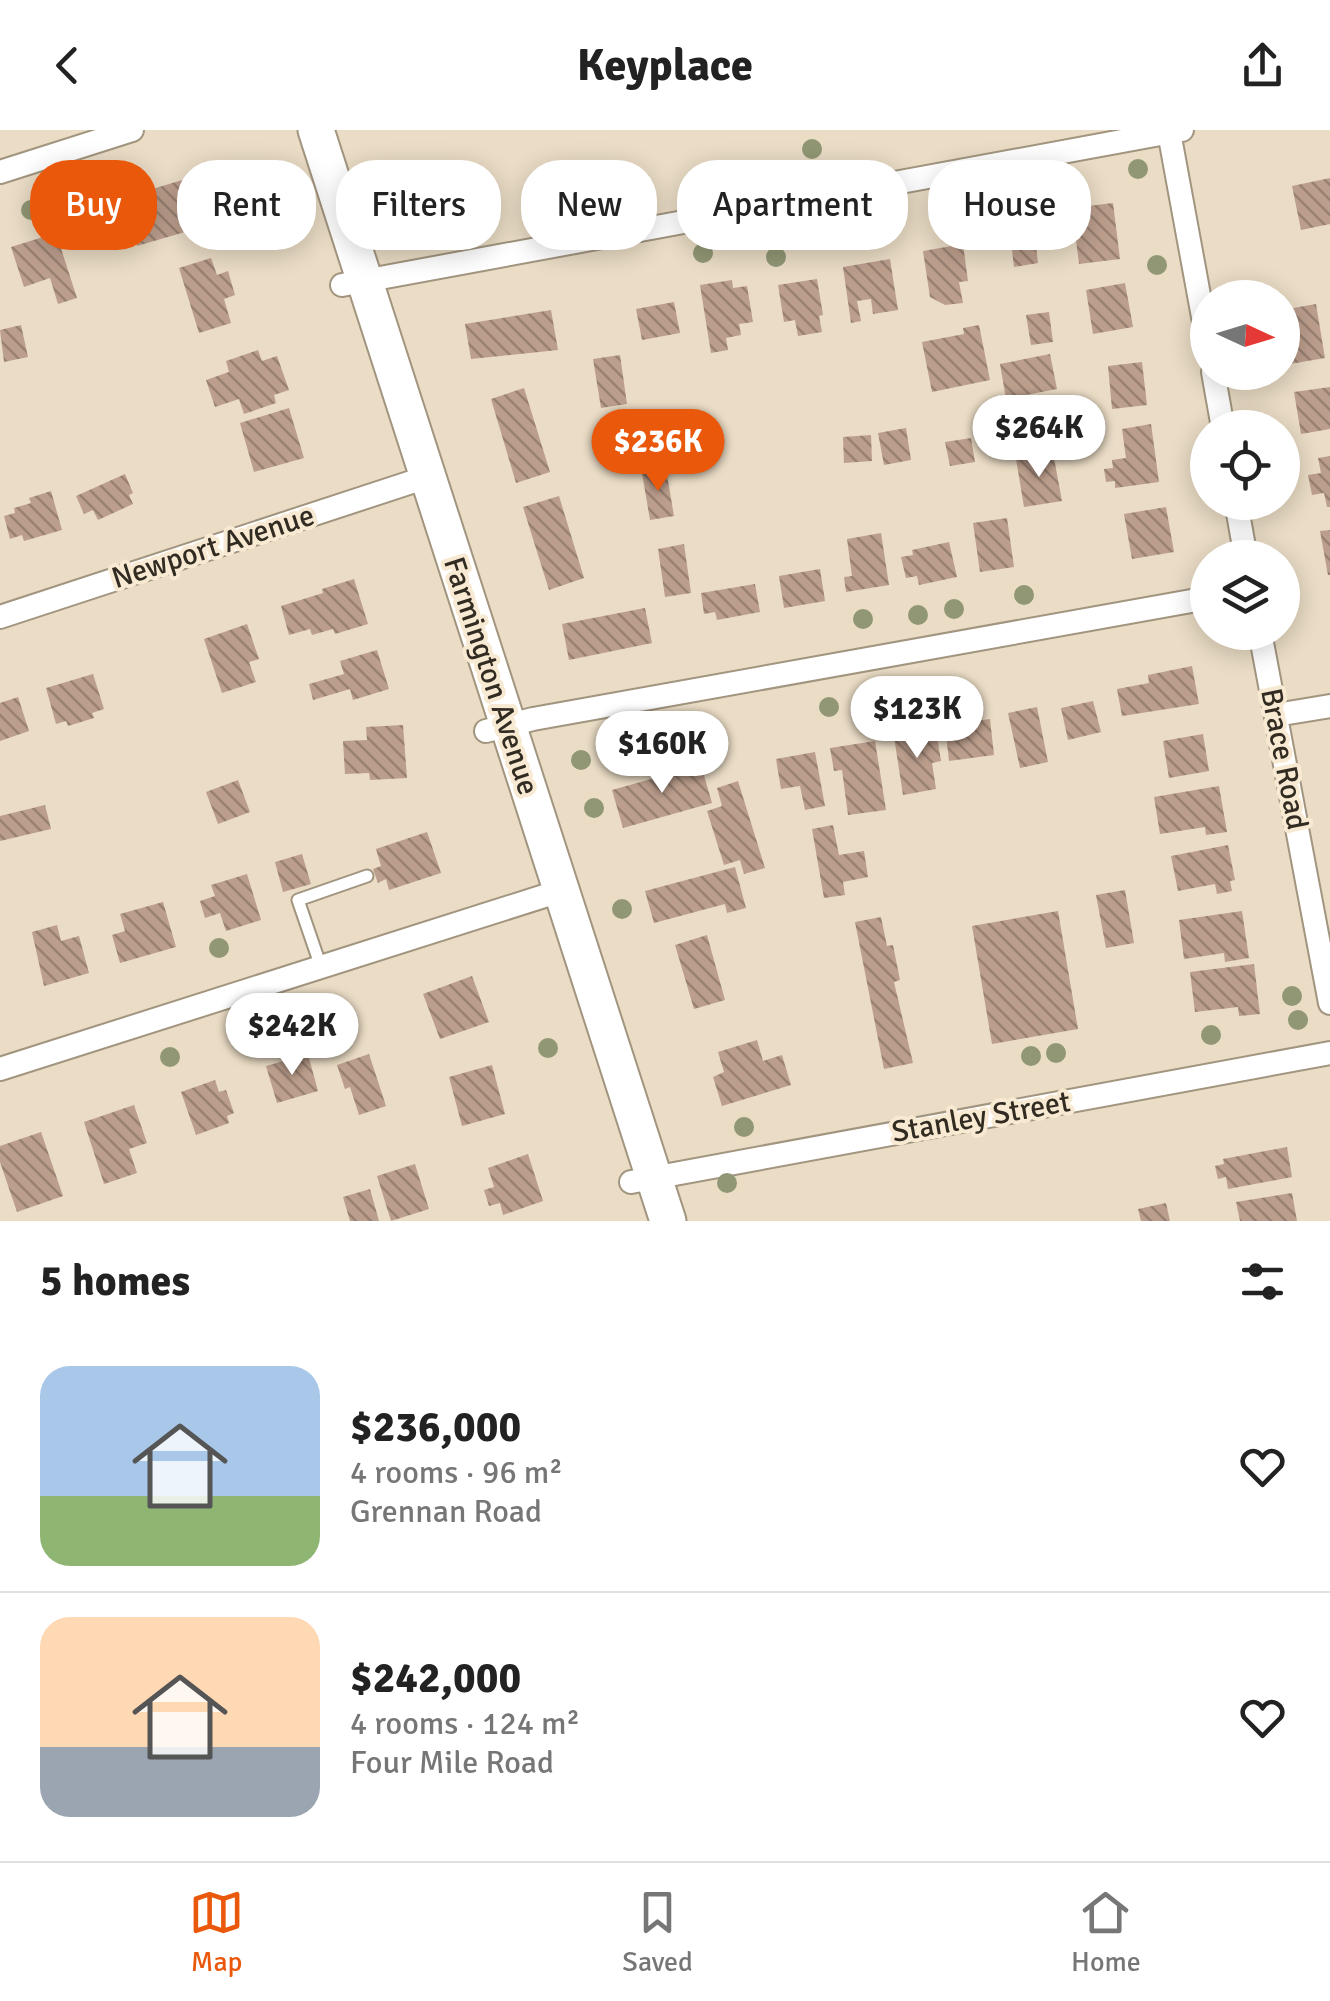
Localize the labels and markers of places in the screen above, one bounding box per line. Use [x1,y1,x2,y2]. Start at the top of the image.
pin: $264K [969,395,1109,480]
pin: $236K [588,409,728,494]
pin: $123K [847,676,987,761]
pin: $160K [592,711,732,796]
pin: $242K [222,993,362,1078]

